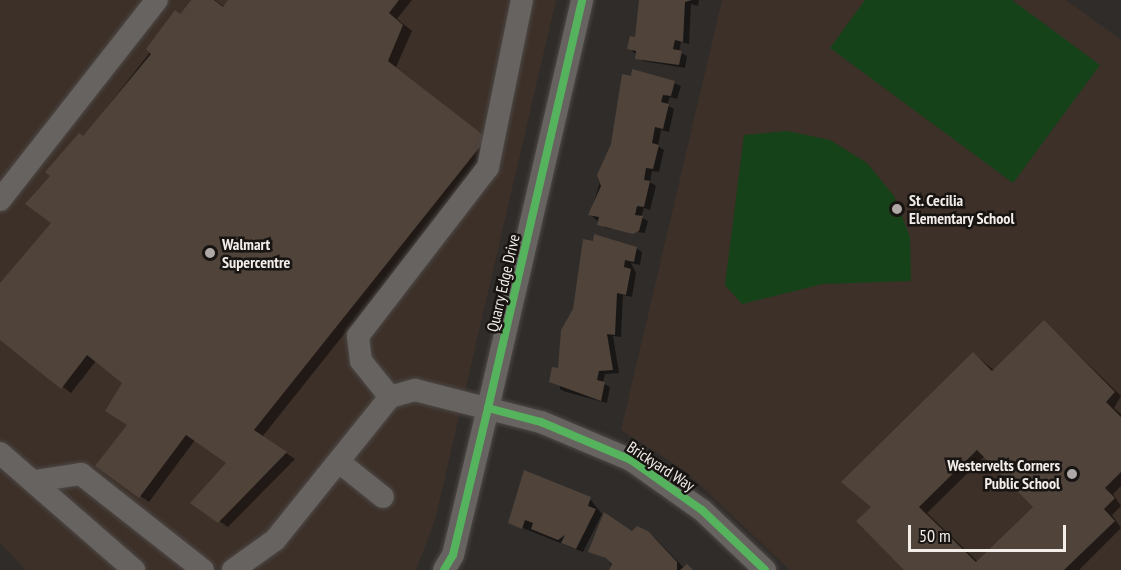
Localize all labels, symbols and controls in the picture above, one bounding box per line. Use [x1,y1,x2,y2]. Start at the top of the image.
place label: St. Cecilia Elementary School [909,190,1015,228]
marker: St. Cecilia Elementary School [890,202,904,216]
street label: Quarry Edge Drive [482,232,524,334]
place label: Walmart Supercentre [222,234,290,272]
marker: Walmart Supercentre [203,246,217,260]
street label: Brickyard Way [623,437,699,495]
place label: Westervelts Corners Public School [947,455,1060,493]
marker: Westervelts Corners Public School [1065,467,1079,481]
scale bar [911,513,1068,551]
text: 50 m [919,524,951,547]

